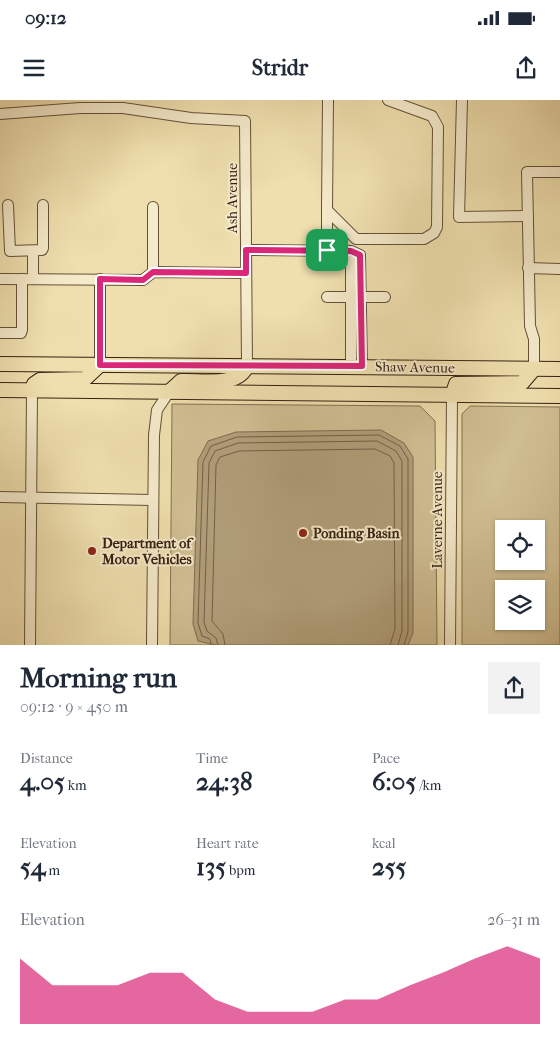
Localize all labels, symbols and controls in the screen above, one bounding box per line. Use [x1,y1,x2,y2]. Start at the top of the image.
text: 09:12 [25,7,67,29]
icon: menu [20,54,48,82]
icon: share [512,54,540,82]
text: Stridr [252,55,308,81]
street label: Ash Avenue [224,163,241,234]
pin [306,229,348,271]
icon: arrive [313,236,341,264]
street label: Shaw Avenue [375,358,455,377]
street label: Laverne Avenue [429,471,446,569]
map controls [495,520,545,630]
button: locate [495,520,545,570]
place label: Ponding Basin [313,525,400,542]
marker: Ponding Basin [297,527,309,539]
place label: Department of Motor Vehicles [101,535,194,568]
marker: Department of Motor Vehicles [86,545,98,557]
button: layers [495,580,545,630]
text: Morning run [20,661,177,694]
button: share [488,662,540,714]
text: 09:12 · 9 × 450 m [20,697,128,716]
text: Distance [20,750,73,767]
text: Time [196,750,228,767]
text: Pace [372,750,400,767]
text: 4.05 [20,767,65,796]
text: 24:38 [196,767,252,796]
text: 6:05 [372,767,416,796]
text: km [65,777,87,794]
text: /km [416,777,441,794]
text: Elevation [20,835,77,852]
text: Heart rate [196,835,259,852]
text: kcal [372,835,396,852]
text: 54 [20,852,46,881]
text: 135 [196,852,226,881]
text: 255 [372,852,406,881]
text: m [46,862,60,879]
text: bpm [226,862,256,879]
text: Elevation [20,910,85,929]
text: 26–31 m [487,910,540,929]

